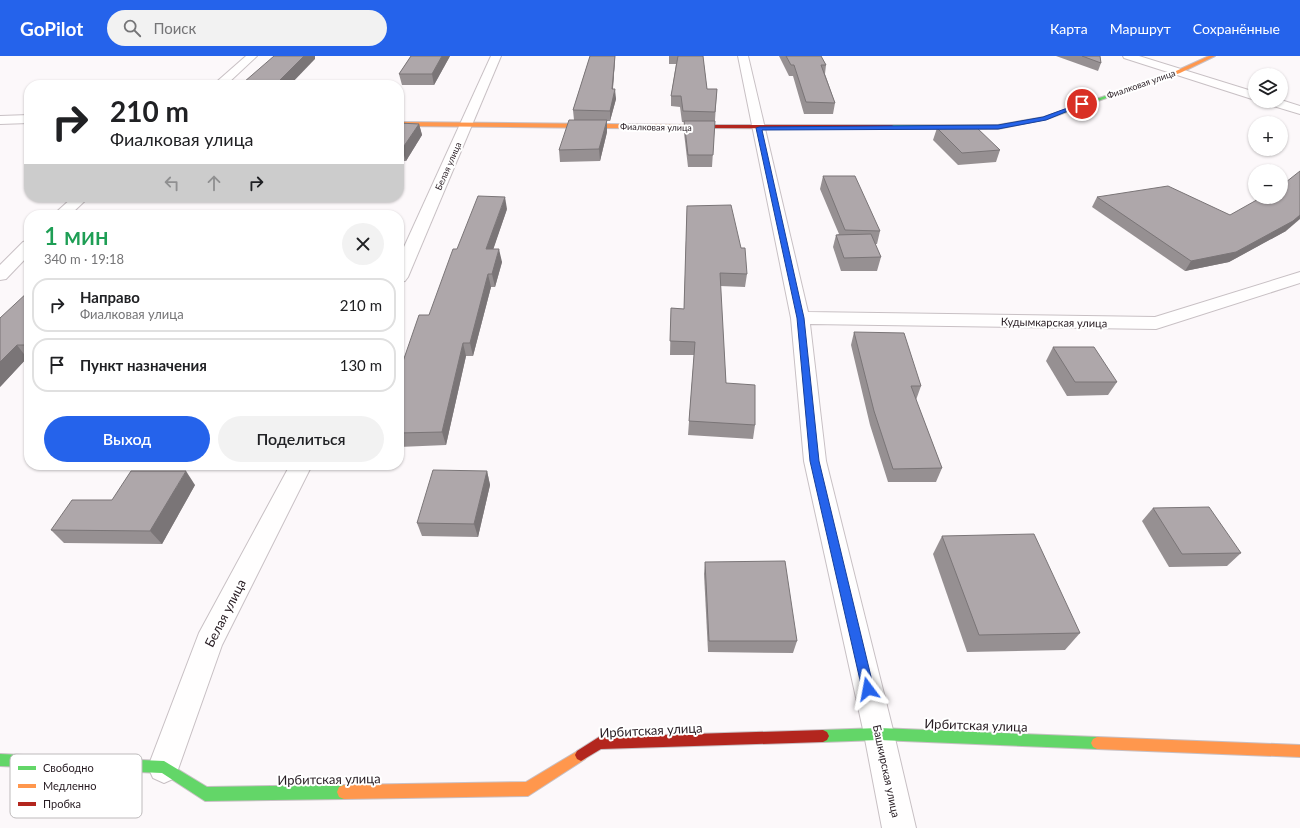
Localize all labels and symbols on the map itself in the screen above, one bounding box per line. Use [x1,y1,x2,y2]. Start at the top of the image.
street label: Фиалковая улица [1105,67,1177,101]
pin [1065,87,1099,121]
street label: Фиалковая улица [620,121,692,133]
street label: Белая улица [433,140,463,192]
street label: Кудымкарская улица [1001,315,1107,329]
street label: Белая улица [201,576,249,650]
position arrow [847,668,889,710]
street label: Ирбитская улица [924,715,1028,735]
street label: Ирбитская улица [599,719,703,741]
street label: Башкирская улица [871,724,903,818]
legend [10,754,142,818]
text: Свободно [43,761,94,774]
street label: Ирбитская улица [277,770,381,788]
text: Медленно [43,779,96,792]
text: Пробка [43,797,81,810]

